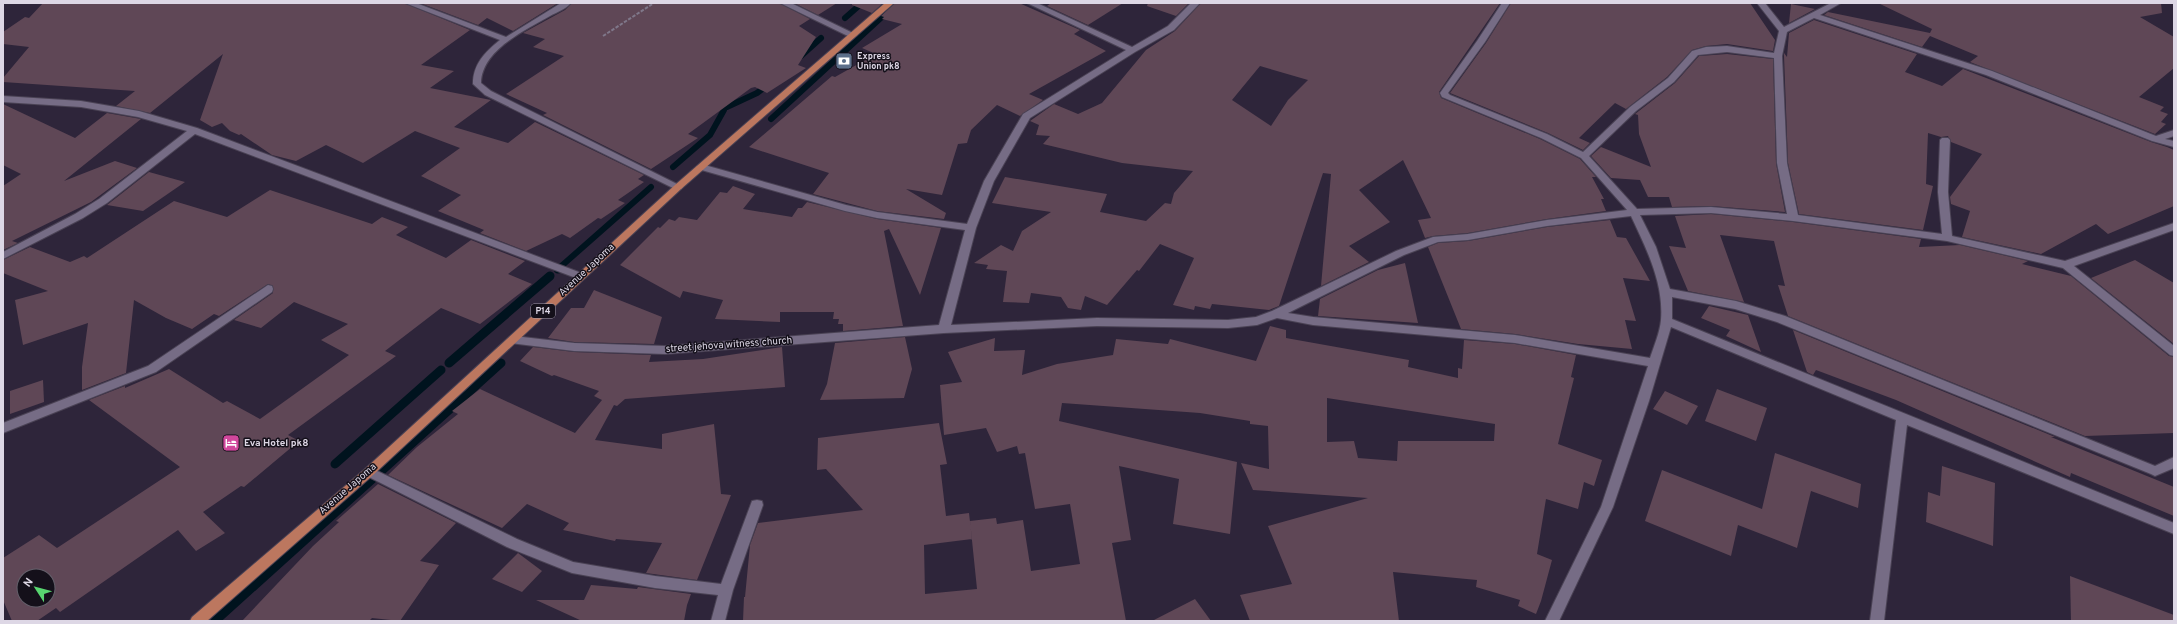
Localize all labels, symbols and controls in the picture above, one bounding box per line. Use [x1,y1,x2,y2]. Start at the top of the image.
bank icon: Express Union pk8 [834,51,854,71]
place label: Express Union pk8 [857,51,900,72]
street label: Avenue Japoma [556,241,618,299]
road number: P14 [531,304,555,318]
street label: street jehova witness church [665,334,793,356]
hotel icon: Eva Hotel pk8 [221,433,241,453]
place label: Eva Hotel pk8 [244,437,308,450]
street label: Avenue Japoma [317,461,379,517]
north arrow [16,568,56,608]
text: N [21,575,37,590]

